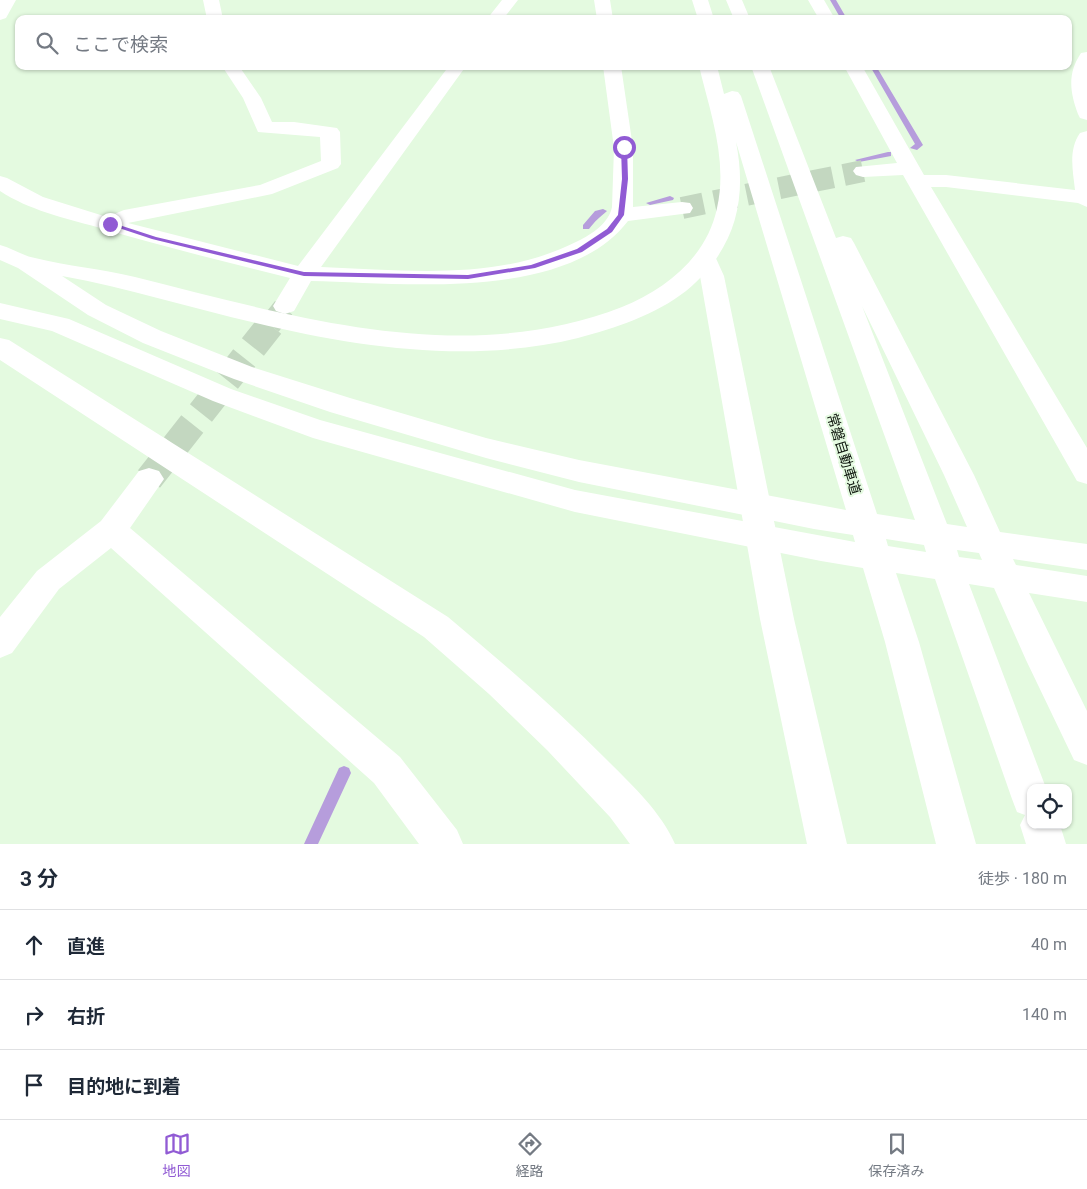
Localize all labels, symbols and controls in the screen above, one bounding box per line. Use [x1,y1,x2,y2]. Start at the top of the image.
search box [15,15,1072,70]
icon: search [33,29,61,57]
text: ここで検索 [73,33,168,56]
route start [613,136,636,159]
route end [99,213,122,236]
street label: 常磐自動車道 [824,411,864,497]
map controls [1027,784,1072,829]
button: locate [1027,784,1072,829]
text: 3 分 [20,867,58,891]
text: 徒歩 · 180 m [978,869,1067,888]
icon: ahead [20,931,48,959]
text: 直進 [67,935,105,958]
text: 40 m [1031,935,1067,954]
icon: right [20,1001,48,1029]
text: 右折 [67,1005,105,1028]
text: 140 m [1022,1005,1067,1024]
icon: arrive [20,1071,48,1099]
text: 目的地に到着 [67,1075,181,1098]
tab: 地図 [163,1130,191,1180]
tab: 経路 [516,1130,544,1180]
tab: 保存済み [869,1130,925,1180]

